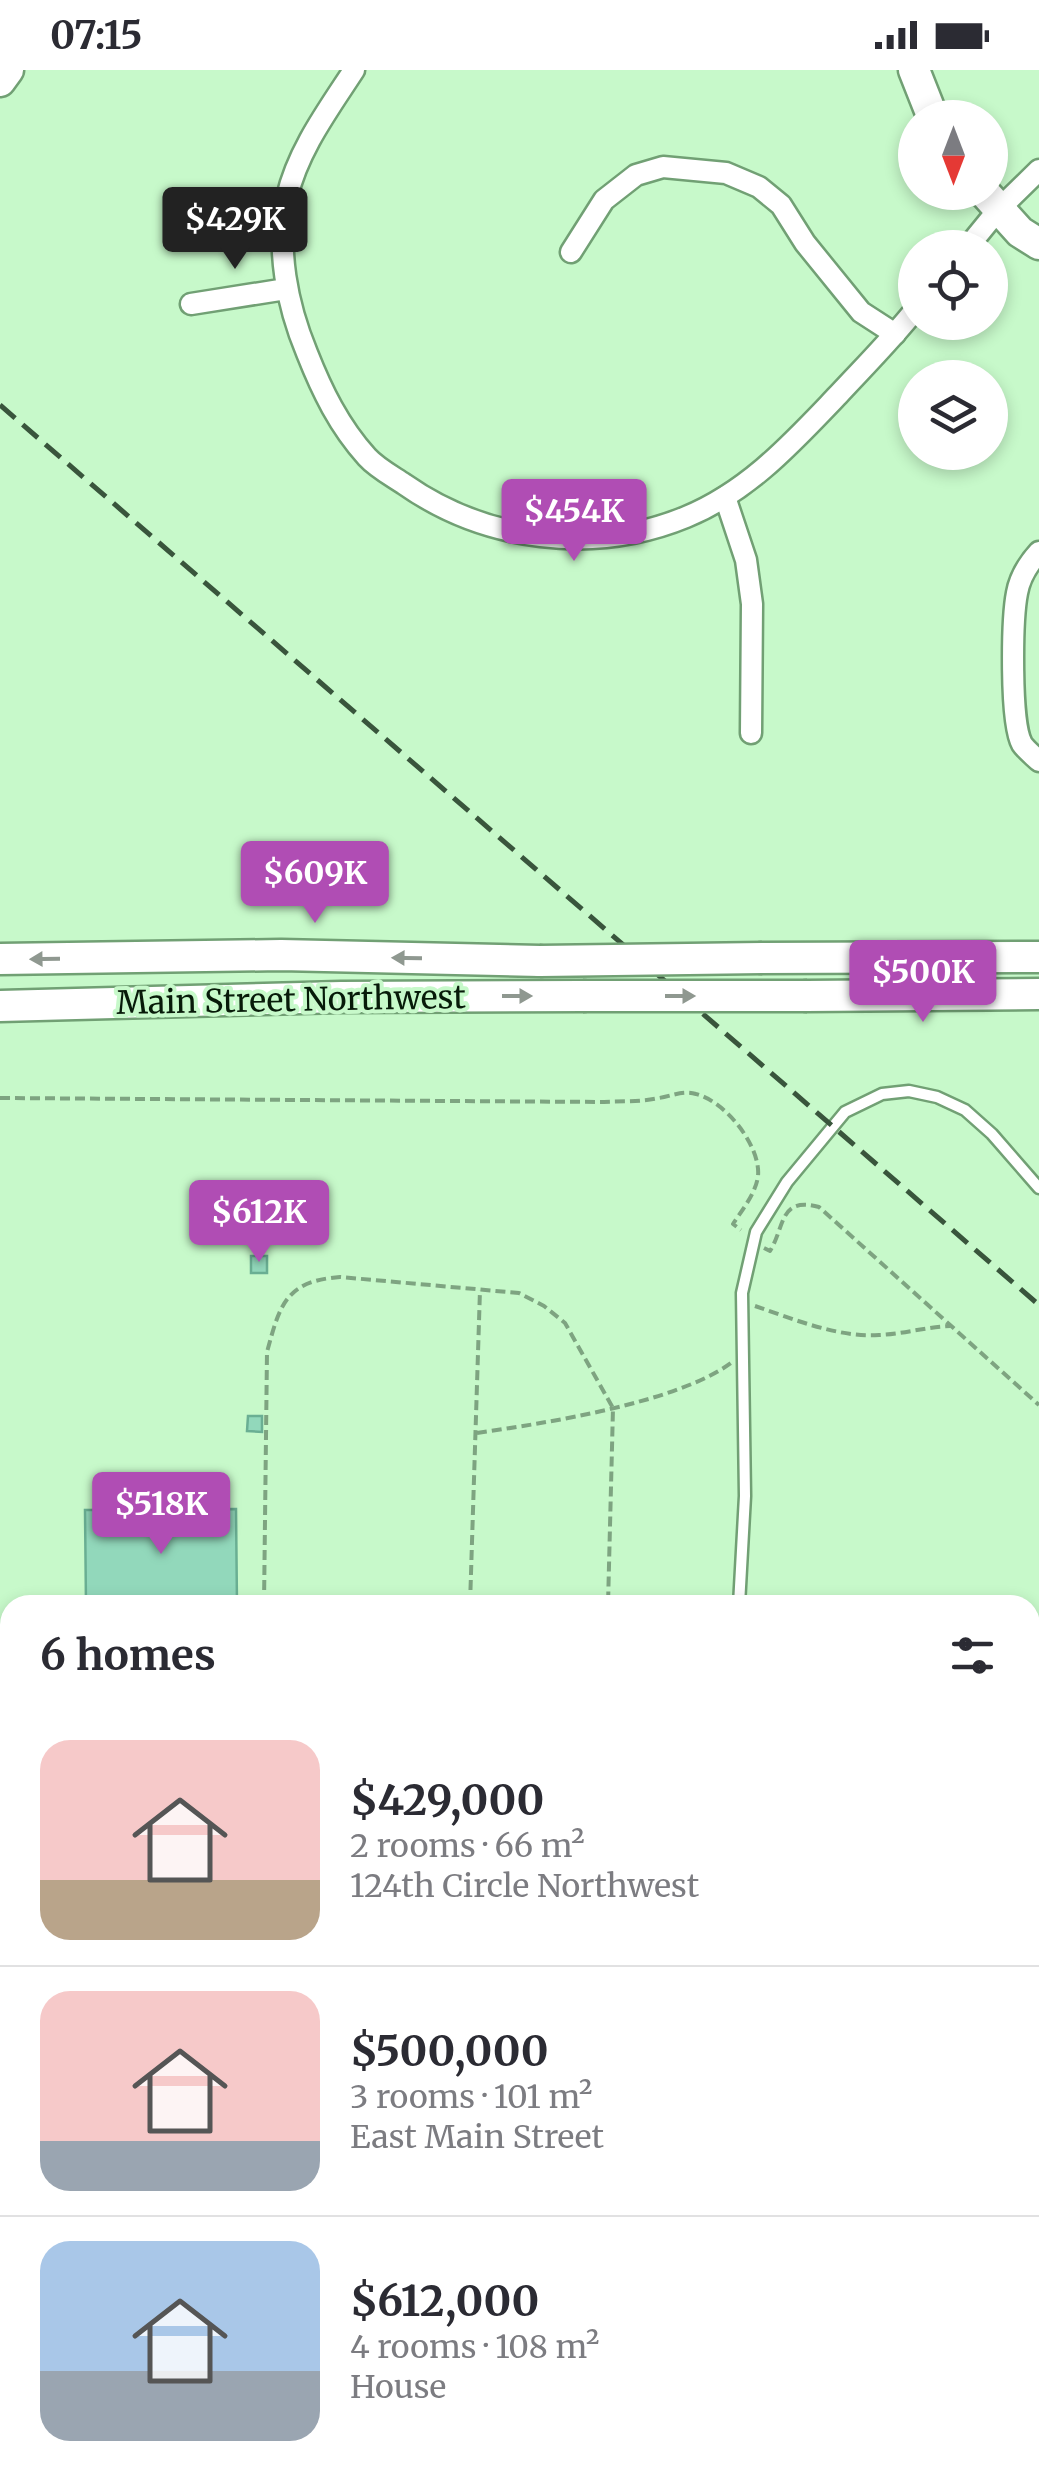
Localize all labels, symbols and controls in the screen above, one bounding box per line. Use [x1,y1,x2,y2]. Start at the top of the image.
text: 07:15 [50,12,143,59]
north arrow [898,100,1008,210]
map controls [898,100,1008,470]
pin: $429K [165,187,305,272]
text: $429K [184,199,286,239]
button: locate [898,230,1008,340]
button: layers [898,360,1008,470]
pin: $454K [504,479,644,564]
text: $454K [524,491,624,531]
pin: $609K [245,841,385,926]
text: $609K [263,853,367,893]
pin: $500K [853,940,993,1025]
one-way arrow [391,950,423,966]
one-way arrow [29,951,61,967]
text: $500K [871,952,975,992]
street label: Main Street Northwest [116,977,467,1023]
one-way arrow [502,988,534,1004]
one-way arrow [665,988,697,1004]
pin: $612K [189,1180,329,1265]
text: $612K [211,1192,307,1232]
pin: $518K [91,1472,231,1557]
text: $518K [114,1484,208,1524]
icon: filters [945,1628,1000,1683]
text: 6 homes [40,1629,216,1681]
text: $429,000 [350,1774,544,1826]
icon: home [120,1780,240,1900]
text: 2 rooms · 66 m² [350,1826,585,1866]
text: 124th Circle Northwest [350,1866,699,1906]
text: $500,000 [350,2025,548,2077]
icon: home [120,2031,240,2151]
text: 3 rooms · 101 m² [350,2077,592,2117]
text: East Main Street [350,2117,604,2157]
text: $612,000 [350,2275,539,2327]
icon: home [120,2281,240,2401]
text: 4 rooms · 108 m² [350,2327,599,2367]
text: House [350,2367,446,2407]

